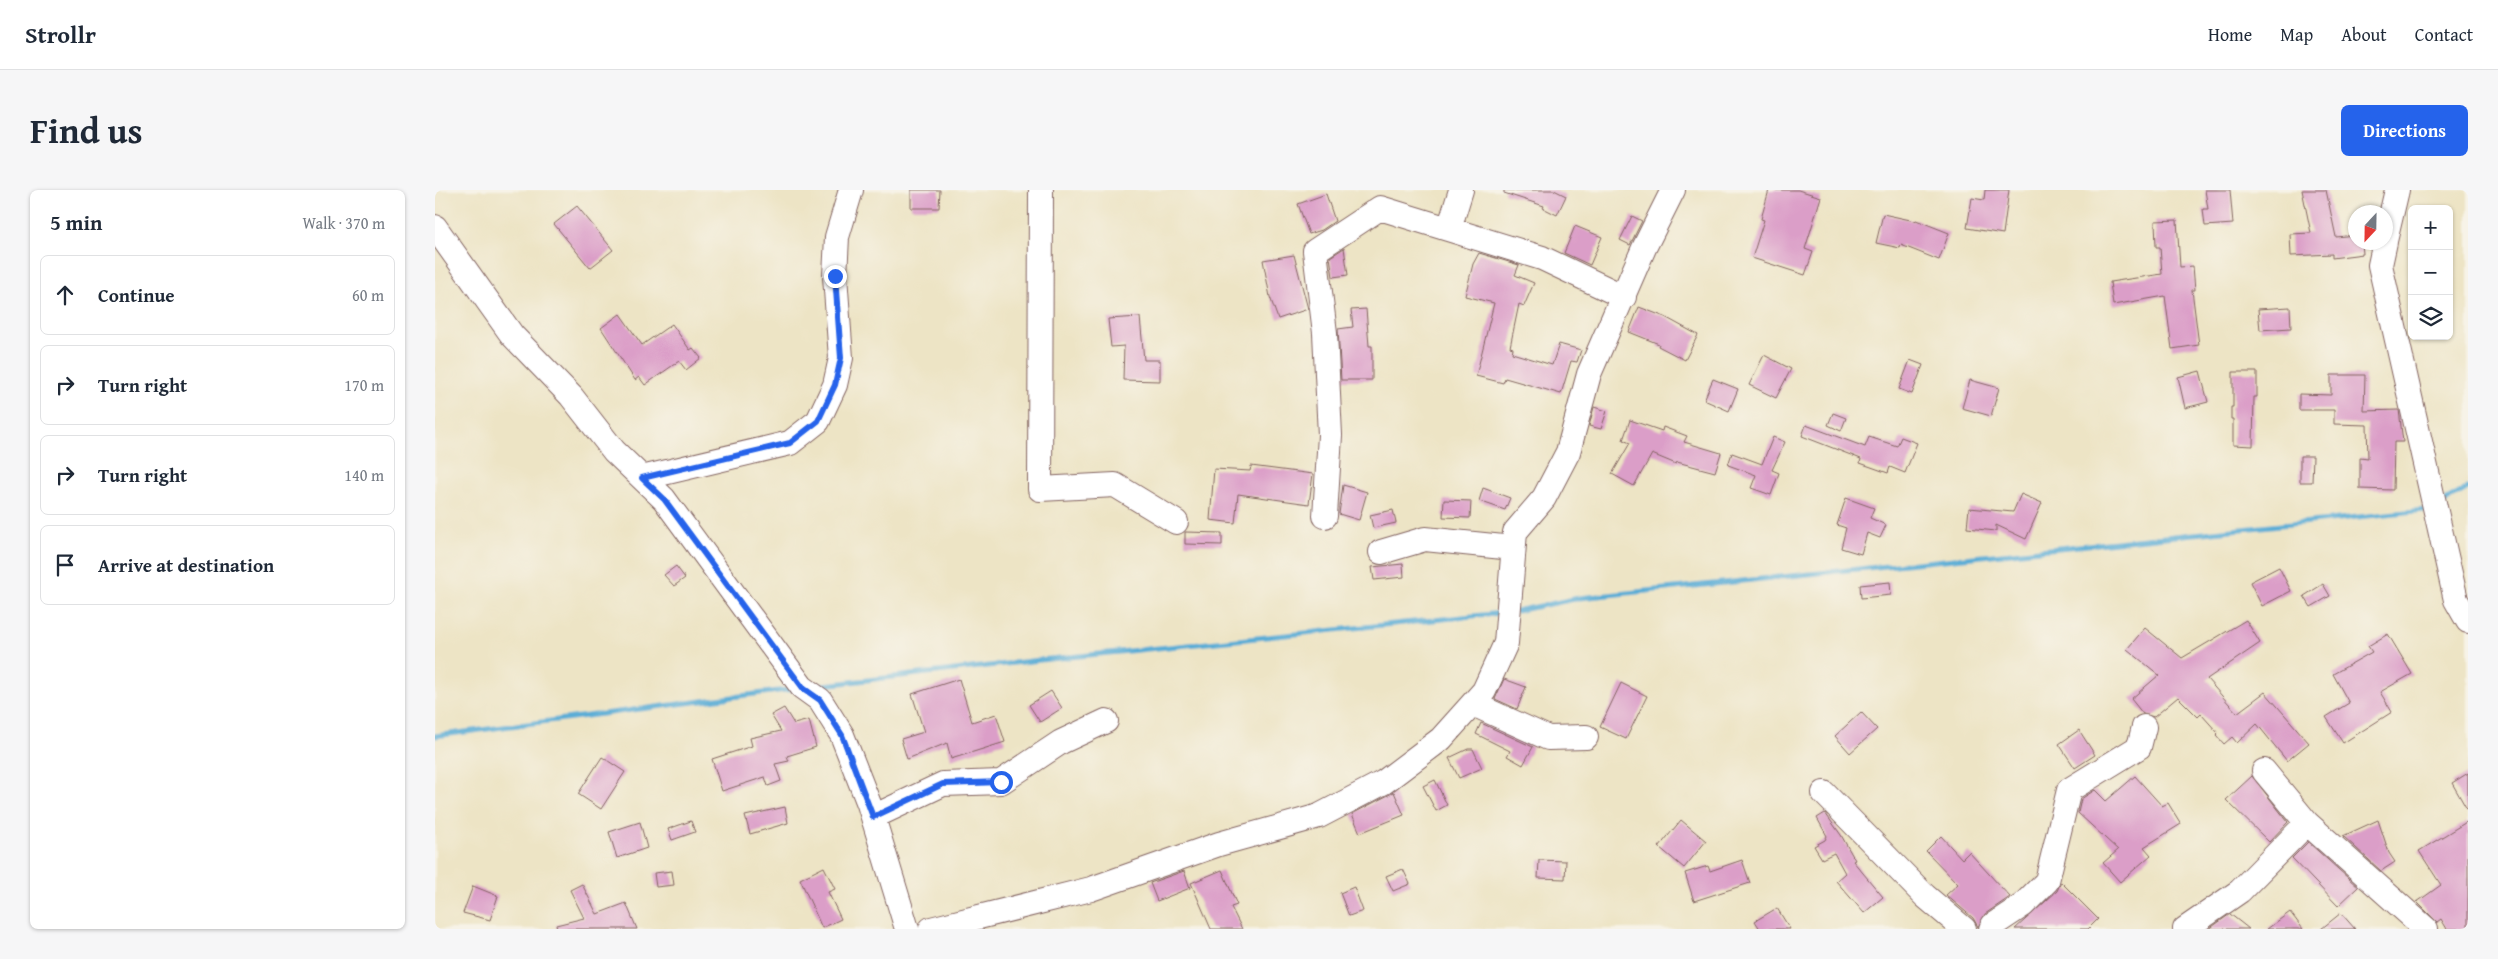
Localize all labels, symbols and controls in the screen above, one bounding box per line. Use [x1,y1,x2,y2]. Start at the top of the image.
text: Strollr [25,17,96,52]
text: Home [2208,21,2252,48]
text: Map [2280,21,2313,48]
text: About [2341,21,2387,48]
text: Contact [2415,21,2473,48]
text: Find us [30,105,143,156]
button: Directions [2341,105,2468,156]
north arrow [2348,205,2393,250]
map controls [2408,205,2453,340]
button: + [2408,205,2453,250]
text: 5 min [50,207,102,238]
text: Walk · 370 m [302,211,385,235]
button: − [2408,250,2453,295]
route end [824,265,847,288]
icon: ahead [51,281,79,309]
text: Continue [98,281,175,309]
text: 60 m [352,283,384,307]
button: layers [2408,295,2453,340]
icon: right [51,371,79,399]
text: Turn right [98,371,187,399]
text: 170 m [344,373,384,397]
icon: right [51,461,79,489]
text: Turn right [98,461,187,489]
text: 140 m [344,463,384,487]
icon: arrive [51,551,79,579]
text: Arrive at destination [98,551,274,579]
route start [990,771,1013,794]

